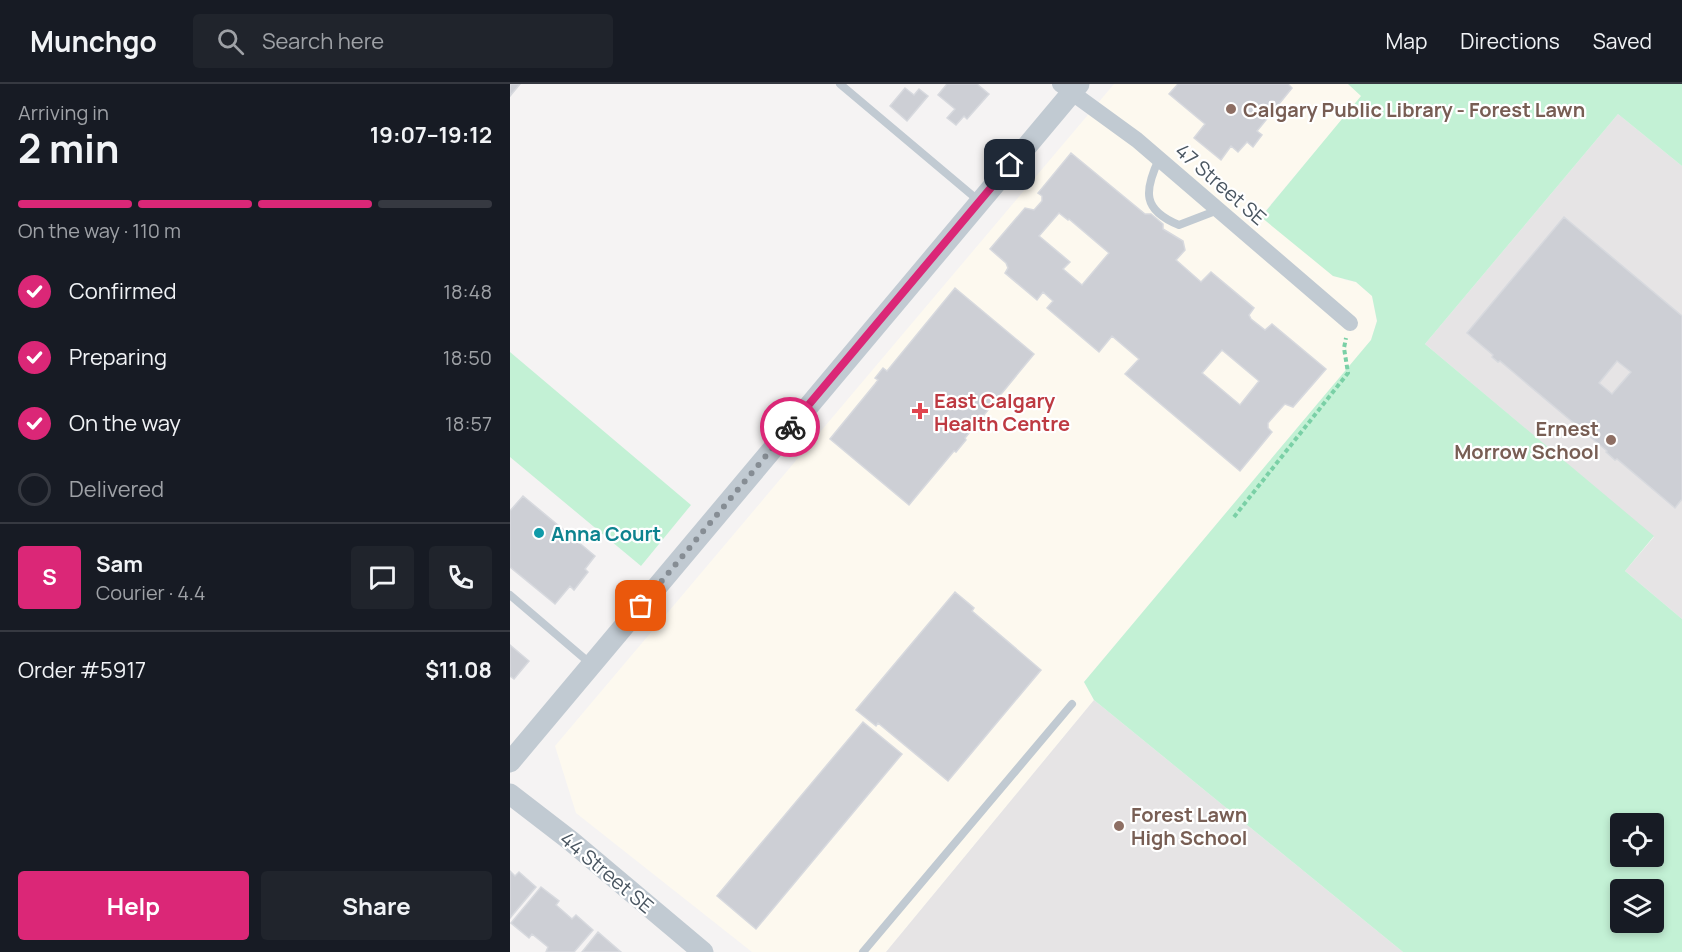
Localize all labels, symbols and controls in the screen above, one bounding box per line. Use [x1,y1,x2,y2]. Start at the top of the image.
search box [193,14,613,68]
text: Munchgo [30,22,157,60]
icon: search [214,25,247,58]
text: Search here [262,26,384,56]
text: Map [1386,27,1427,55]
text: Directions [1460,27,1560,55]
text: Saved [1593,27,1652,55]
place label: Calgary Public Library - Forest Lawn [1243,96,1585,123]
text: Arriving in [18,99,109,126]
marker: Calgary Public Library - Forest Lawn [1224,102,1238,116]
text: 19:07–19:12 [370,120,492,150]
text: 2 min [18,121,119,175]
street label: 47 Street SE [1170,137,1272,231]
pin [984,139,1035,190]
icon: home [993,148,1026,181]
text: On the way · 110 m [18,217,181,244]
icon: check [18,275,51,308]
text: Confirmed [69,276,177,306]
text: 18:48 [443,278,492,305]
icon: check [18,341,51,374]
text: Preparing [69,342,167,372]
text: 18:50 [443,344,492,371]
place label: East Calgary Health Centre [934,387,1070,437]
courier [760,397,820,457]
marker: East Calgary Health Centre [911,402,929,420]
icon: check [18,407,51,440]
text: On the way [69,408,181,438]
text: 18:57 [445,410,492,437]
icon: bike [774,411,807,444]
place label: Ernest Morrow School [1454,415,1599,465]
marker: Ernest Morrow School [1604,433,1618,447]
text: Delivered [69,474,164,504]
place label: Anna Court [551,520,661,547]
marker: Anna Court [532,526,546,540]
button: chat [351,546,414,609]
button: phone [429,546,492,609]
text: Sam [96,549,143,579]
text: S [42,562,57,592]
text: Courier · 4.4 [96,579,206,606]
pin [615,580,666,631]
icon: bag [624,589,657,622]
text: Order #5917 [18,655,146,685]
text: $11.08 [425,655,492,685]
place label: Forest Lawn High School [1131,801,1247,851]
map controls [1610,813,1664,933]
button: locate [1610,813,1664,867]
marker: Forest Lawn High School [1112,819,1126,833]
street label: 44 Street SE [555,825,659,919]
button: Help [18,871,249,940]
button: Share [261,871,492,940]
button: layers [1610,879,1664,933]

